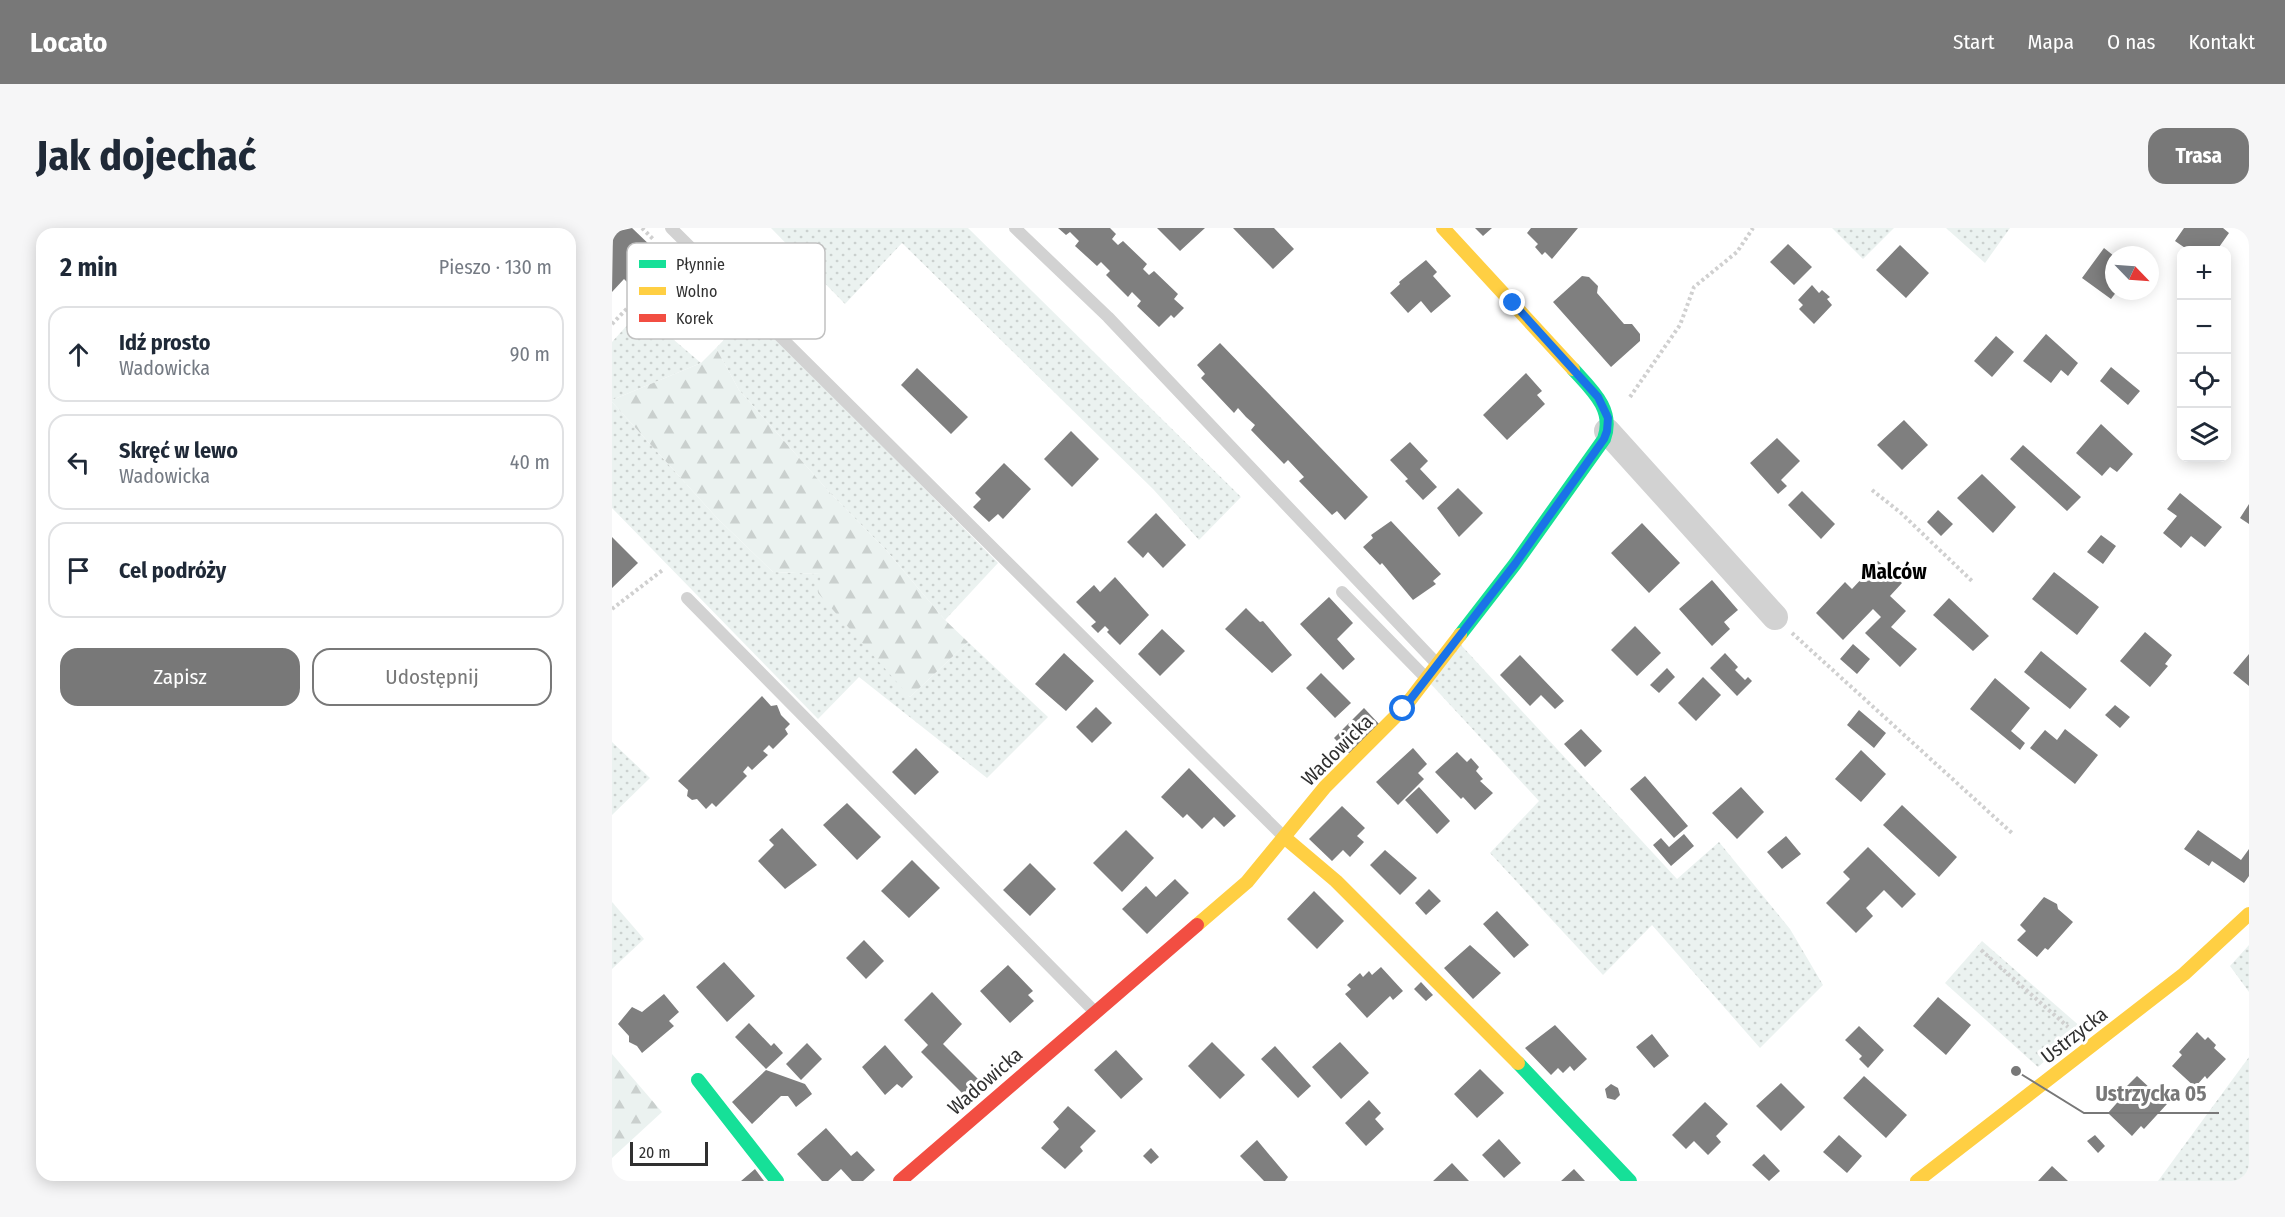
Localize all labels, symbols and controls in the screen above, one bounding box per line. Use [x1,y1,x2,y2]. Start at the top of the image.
text: Locato [30,26,108,59]
text: Start [1953,29,1995,55]
text: Mapa [2028,29,2074,55]
text: O nas [2107,29,2155,55]
text: Kontakt [2188,29,2255,55]
button: Trasa [2148,128,2249,184]
text: Jak dojechać [36,131,256,181]
legend [627,243,825,339]
north arrow [2105,246,2159,300]
map controls [2177,246,2231,462]
button: + [2177,246,2231,300]
text: 2 min [60,252,118,283]
text: Pieszo · 130 m [439,255,552,279]
text: Płynnie [676,255,725,274]
text: Wolno [676,282,717,301]
route end [1499,289,1525,315]
button: − [2177,300,2231,354]
text: Korek [676,309,714,328]
text: Idź prosto [119,329,211,356]
icon: ahead [62,338,95,371]
text: 90 m [510,342,550,366]
button: locate [2177,354,2231,408]
text: Wadowicka [119,356,210,380]
button: layers [2177,408,2231,462]
text: Skręć w lewo [119,437,238,464]
icon: left [62,446,95,479]
text: 40 m [510,450,550,474]
text: Wadowicka [119,464,210,488]
icon: arrive [62,554,95,587]
text: Cel podróży [119,557,226,584]
district label: Malców [1861,559,1927,585]
button: Zapisz [60,648,300,706]
button: Udostępnij [312,648,552,706]
route start [1389,695,1415,721]
street label: Wadowicka [1296,709,1378,791]
street label: Ustrzycka [2036,1002,2112,1068]
street label: Wadowicka [943,1042,1027,1120]
callout: Ustrzycka 05 [2084,1074,2219,1113]
text: Ustrzycka 05 [2095,1081,2207,1107]
scale bar [630,1139,708,1166]
text: 20 m [639,1143,670,1162]

